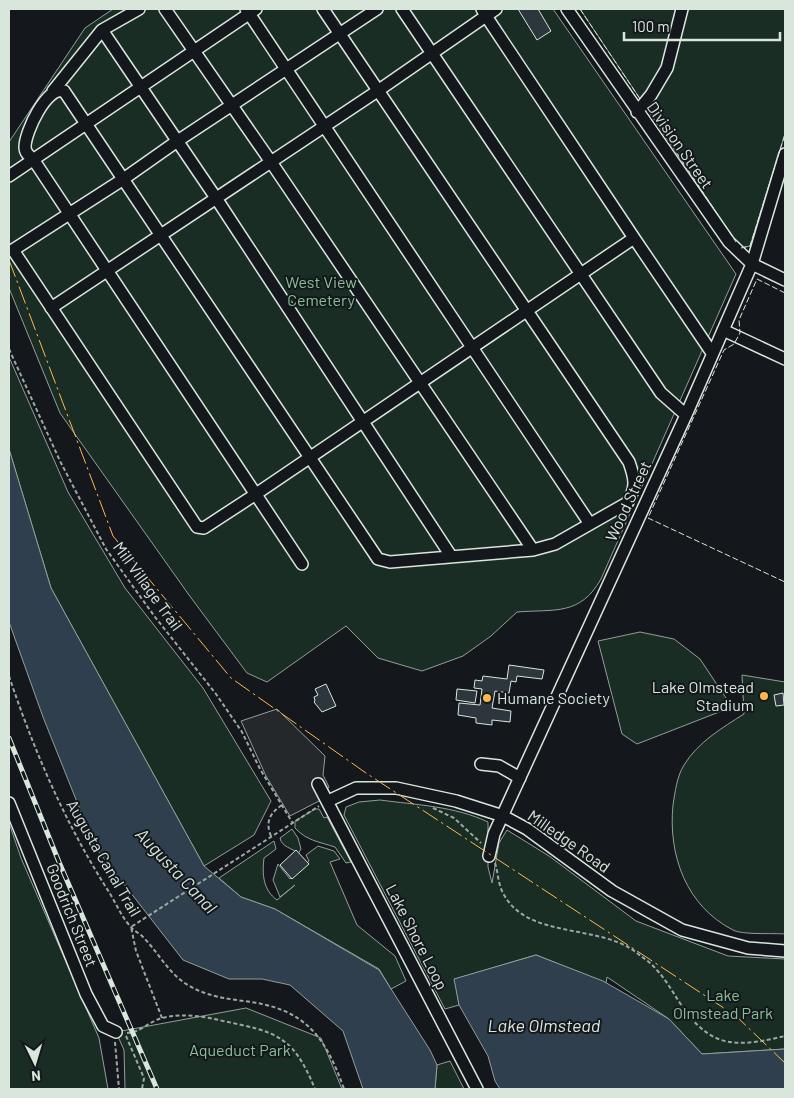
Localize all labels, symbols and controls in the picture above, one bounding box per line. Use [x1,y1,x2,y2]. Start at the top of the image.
scale bar [624,10,780,42]
text: 100 m [632,17,670,35]
street label: Division Street [643,98,717,192]
park label: West View Cemetery [285,272,357,309]
street label: Wood Street [601,458,654,544]
street label: Mill Village Trail [110,537,187,634]
place label: Lake Olmstead Stadium [652,677,754,714]
place label: Humane Society [497,688,610,707]
marker: Lake Olmstead Stadium [758,690,770,702]
marker: Humane Society [481,692,493,704]
street label: Augusta Canal Trail [63,796,146,920]
street label: Milledge Road [525,805,614,876]
water label: Augusta Canal [131,823,222,918]
street label: Goodrich Street [43,860,102,969]
street label: Lake Shore Loop [383,881,452,993]
park label: Lake Olmstead Park [673,985,773,1022]
water label: Lake Olmstead [488,1014,601,1036]
north arrow [10,1038,60,1088]
park label: Aqueduct Park [189,1040,291,1059]
text: N [31,1068,42,1085]

